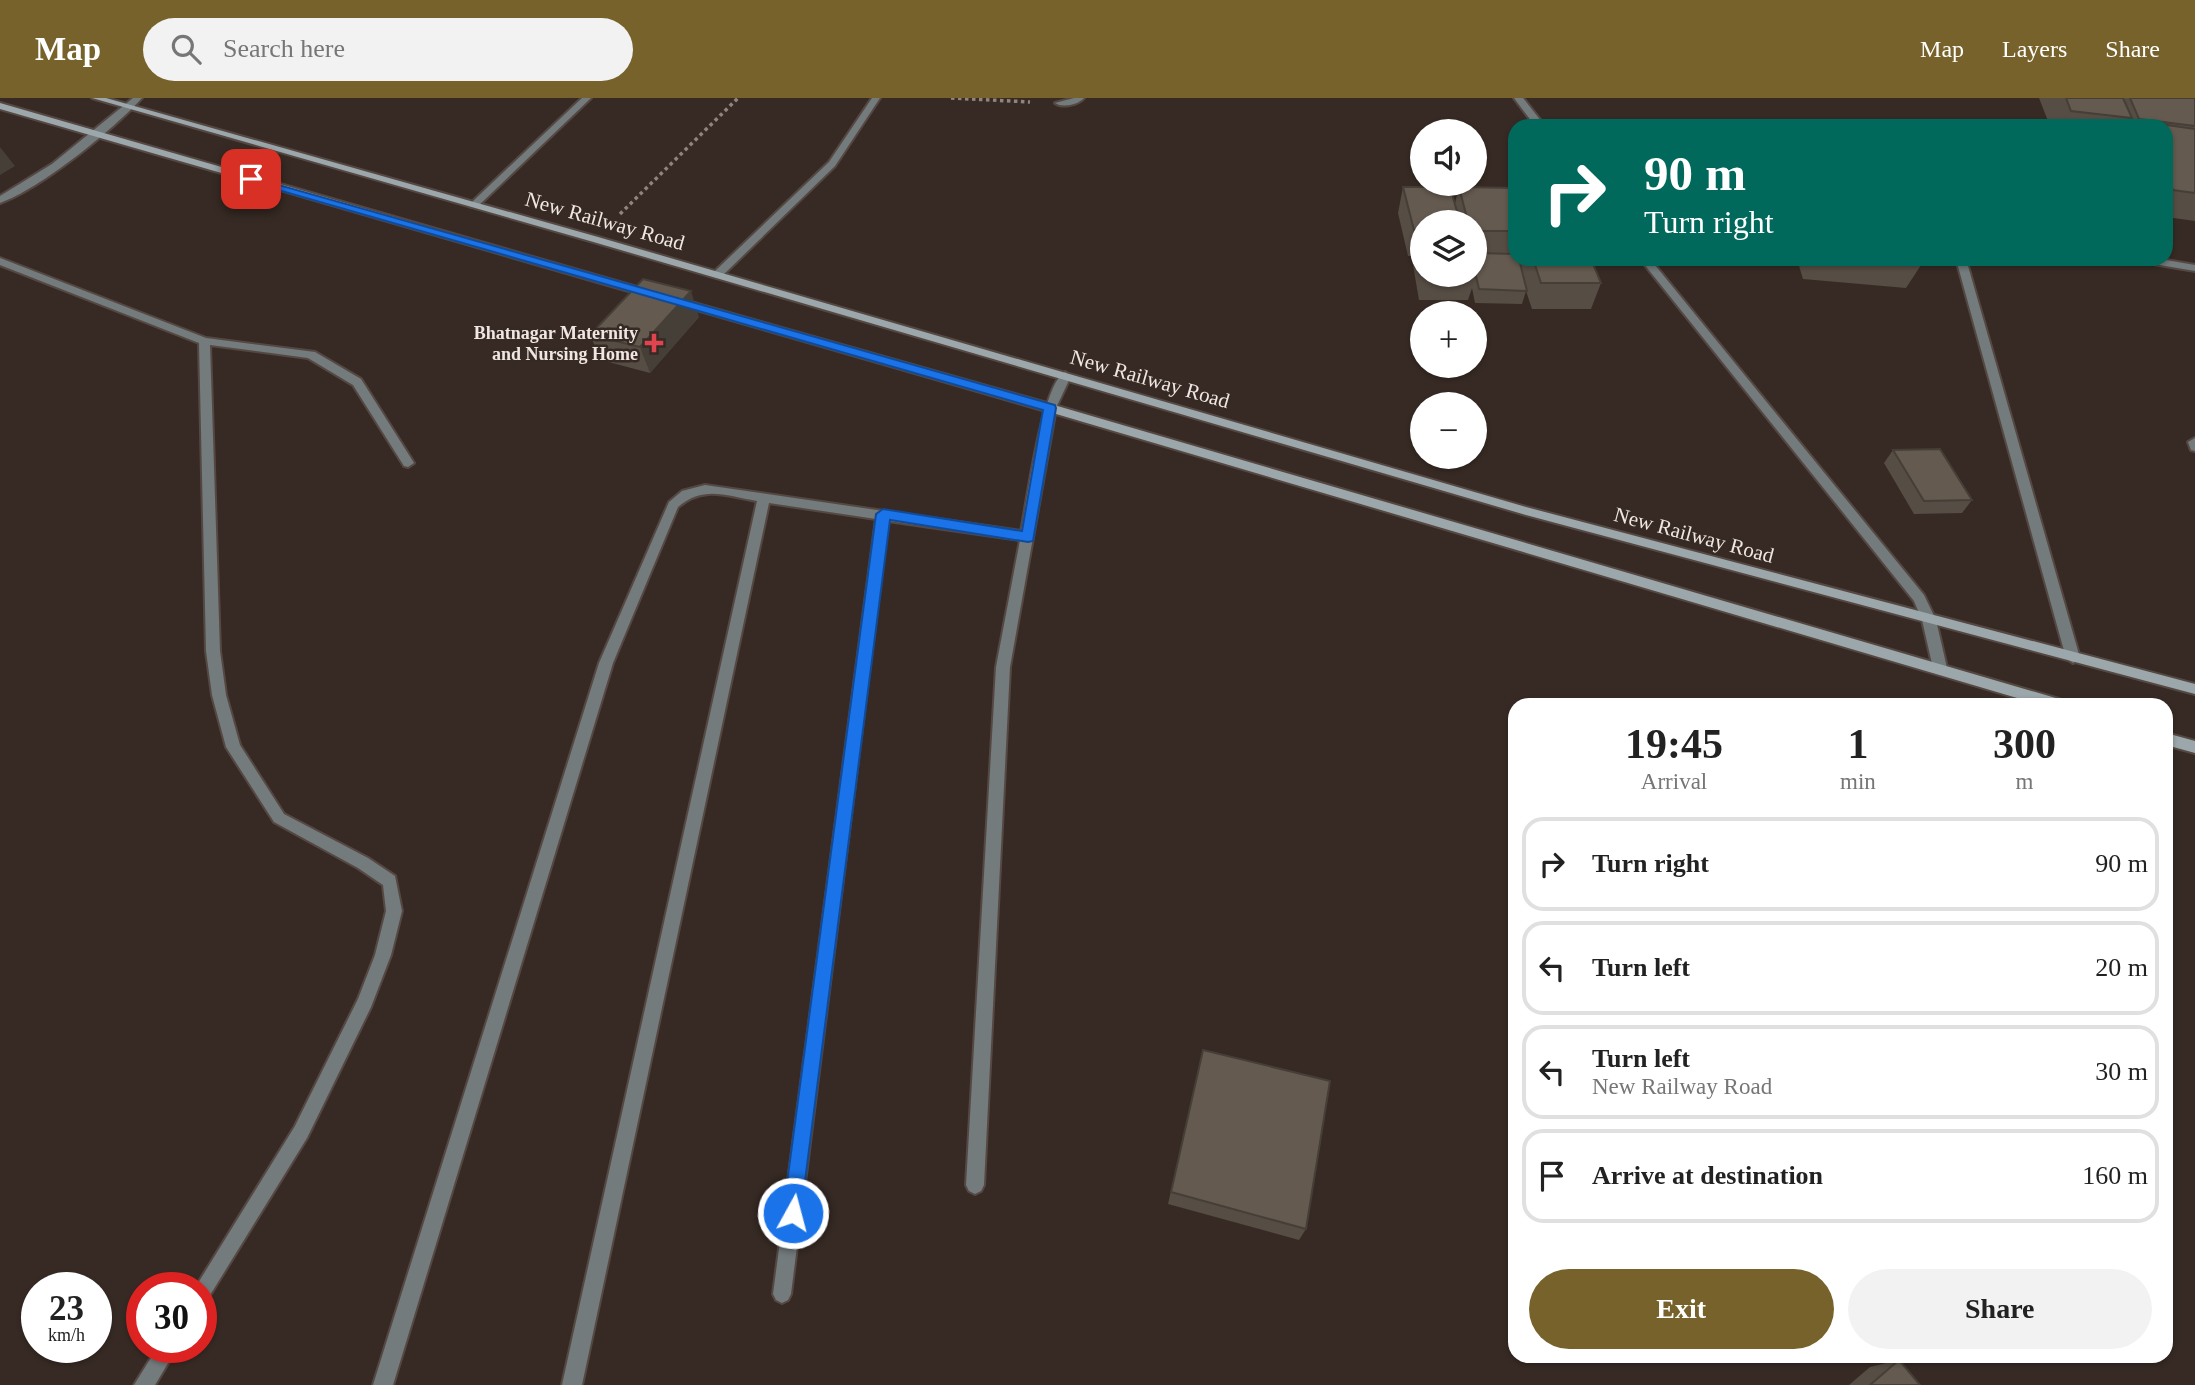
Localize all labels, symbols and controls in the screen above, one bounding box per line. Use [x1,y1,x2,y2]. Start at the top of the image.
search box [143,18,633,81]
icon: search [167,30,205,68]
text: Map [35,31,101,67]
text: Search here [223,34,345,63]
text: Map [1920,36,1964,62]
text: Layers [2002,36,2067,62]
text: Share [2105,36,2160,62]
map controls [1410,119,1487,469]
button: sound [1410,119,1487,196]
text: 90 m [1644,146,1746,201]
icon: right [1529,147,1620,238]
pin [221,149,281,209]
icon: arrive [232,160,270,198]
street label: New Railway Road [523,187,688,255]
text: Turn right [1644,204,1774,240]
button: layers [1410,210,1487,287]
button: + [1410,301,1487,378]
place label: Bhatnagar Maternity and Nursing Home [474,323,638,364]
marker: Bhatnagar Maternity and Nursing Home [644,333,664,353]
street label: New Railway Road [1068,345,1233,413]
button: − [1410,392,1487,469]
street label: New Railway Road [1611,502,1777,568]
text: 19:45 [1625,721,1723,767]
text: 1 [1847,721,1868,767]
text: 300 [1993,721,2056,767]
text: Arrival [1641,769,1707,794]
text: min [1840,769,1876,794]
text: m [2015,769,2033,794]
icon: right [1533,845,1571,883]
text: Turn right [1592,849,1709,878]
text: 90 m [2095,849,2148,878]
icon: left [1533,949,1571,987]
text: Turn left [1592,953,1690,982]
text: 20 m [2095,953,2148,982]
text: Turn left [1592,1044,1690,1073]
icon: left [1533,1053,1571,1091]
text: 30 m [2095,1057,2148,1086]
text: New Railway Road [1592,1074,1772,1099]
icon: arrive [1533,1157,1571,1195]
text: Arrive at destination [1592,1161,1823,1190]
text: 160 m [2082,1161,2148,1190]
position arrow [756,1176,830,1250]
button: Exit [1529,1269,1834,1349]
button: Share [1848,1269,2152,1349]
speed limit sign: 30 [126,1272,217,1363]
text: 23 [49,1289,84,1328]
text: km/h [48,1325,85,1345]

